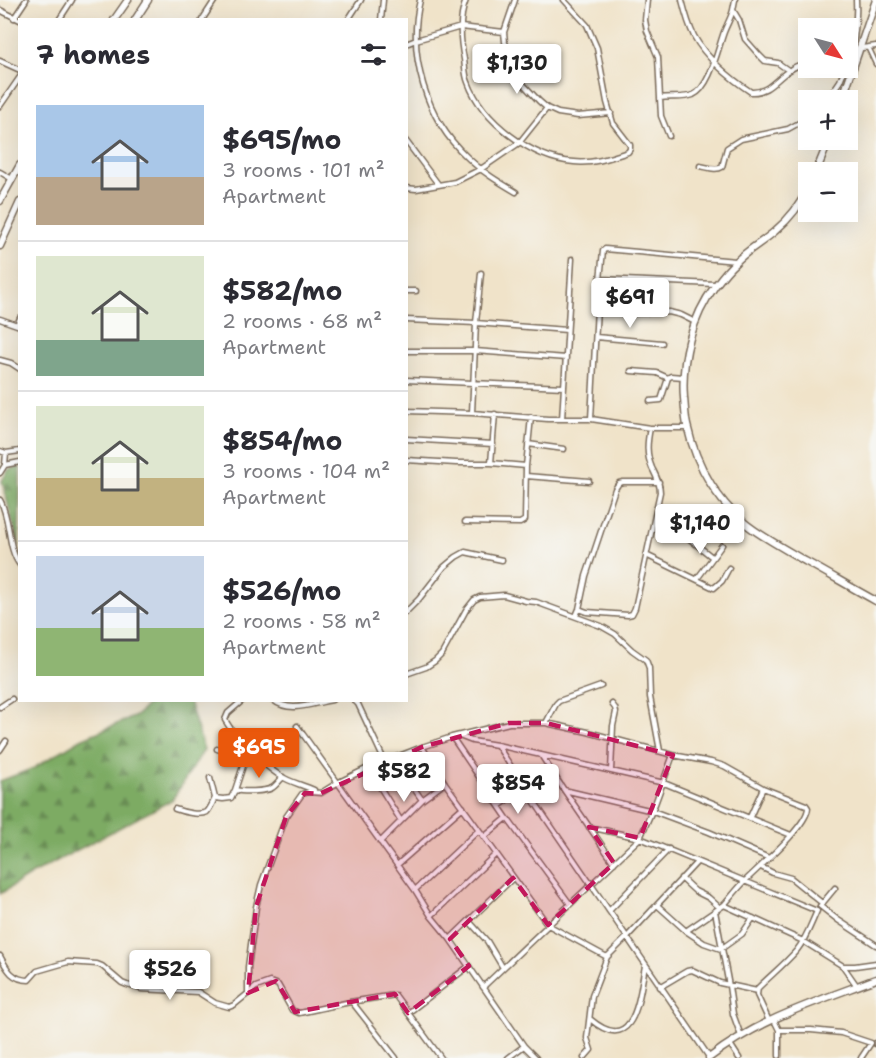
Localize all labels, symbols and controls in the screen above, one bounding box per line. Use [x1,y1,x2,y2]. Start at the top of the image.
north arrow [798,18,858,78]
map controls [798,18,858,222]
text: 7 homes [36,37,150,72]
icon: filters [357,38,390,71]
pin: $1,130 [468,44,566,95]
text: $1,130 [486,50,548,76]
button: + [798,90,858,150]
text: $695/mo [222,122,341,157]
icon: home [84,129,156,201]
text: 3 rooms · 101 m² [222,157,385,183]
button: − [798,162,858,222]
text: Apartment [222,183,326,209]
text: $582/mo [222,273,342,308]
pin: $691 [594,278,666,329]
icon: home [84,280,156,352]
text: $691 [605,284,655,310]
text: 2 rooms · 68 m² [222,308,382,334]
text: Apartment [222,334,326,360]
text: $854/mo [222,423,342,458]
icon: home [84,430,156,502]
text: 3 rooms · 104 m² [222,458,390,484]
text: Apartment [222,484,326,510]
pin: $1,140 [651,504,749,555]
text: $1,140 [669,510,731,536]
text: $526/mo [222,573,341,608]
icon: home [84,580,156,652]
text: 2 rooms · 58 m² [222,608,381,634]
text: Apartment [222,634,326,660]
pin: $695 [223,728,295,779]
text: $695 [232,734,286,760]
pin: $582 [368,752,440,803]
text: $582 [377,758,431,784]
pin: $854 [482,764,554,815]
text: $854 [491,770,545,796]
pin: $526 [134,950,206,1001]
text: $526 [143,956,197,982]

